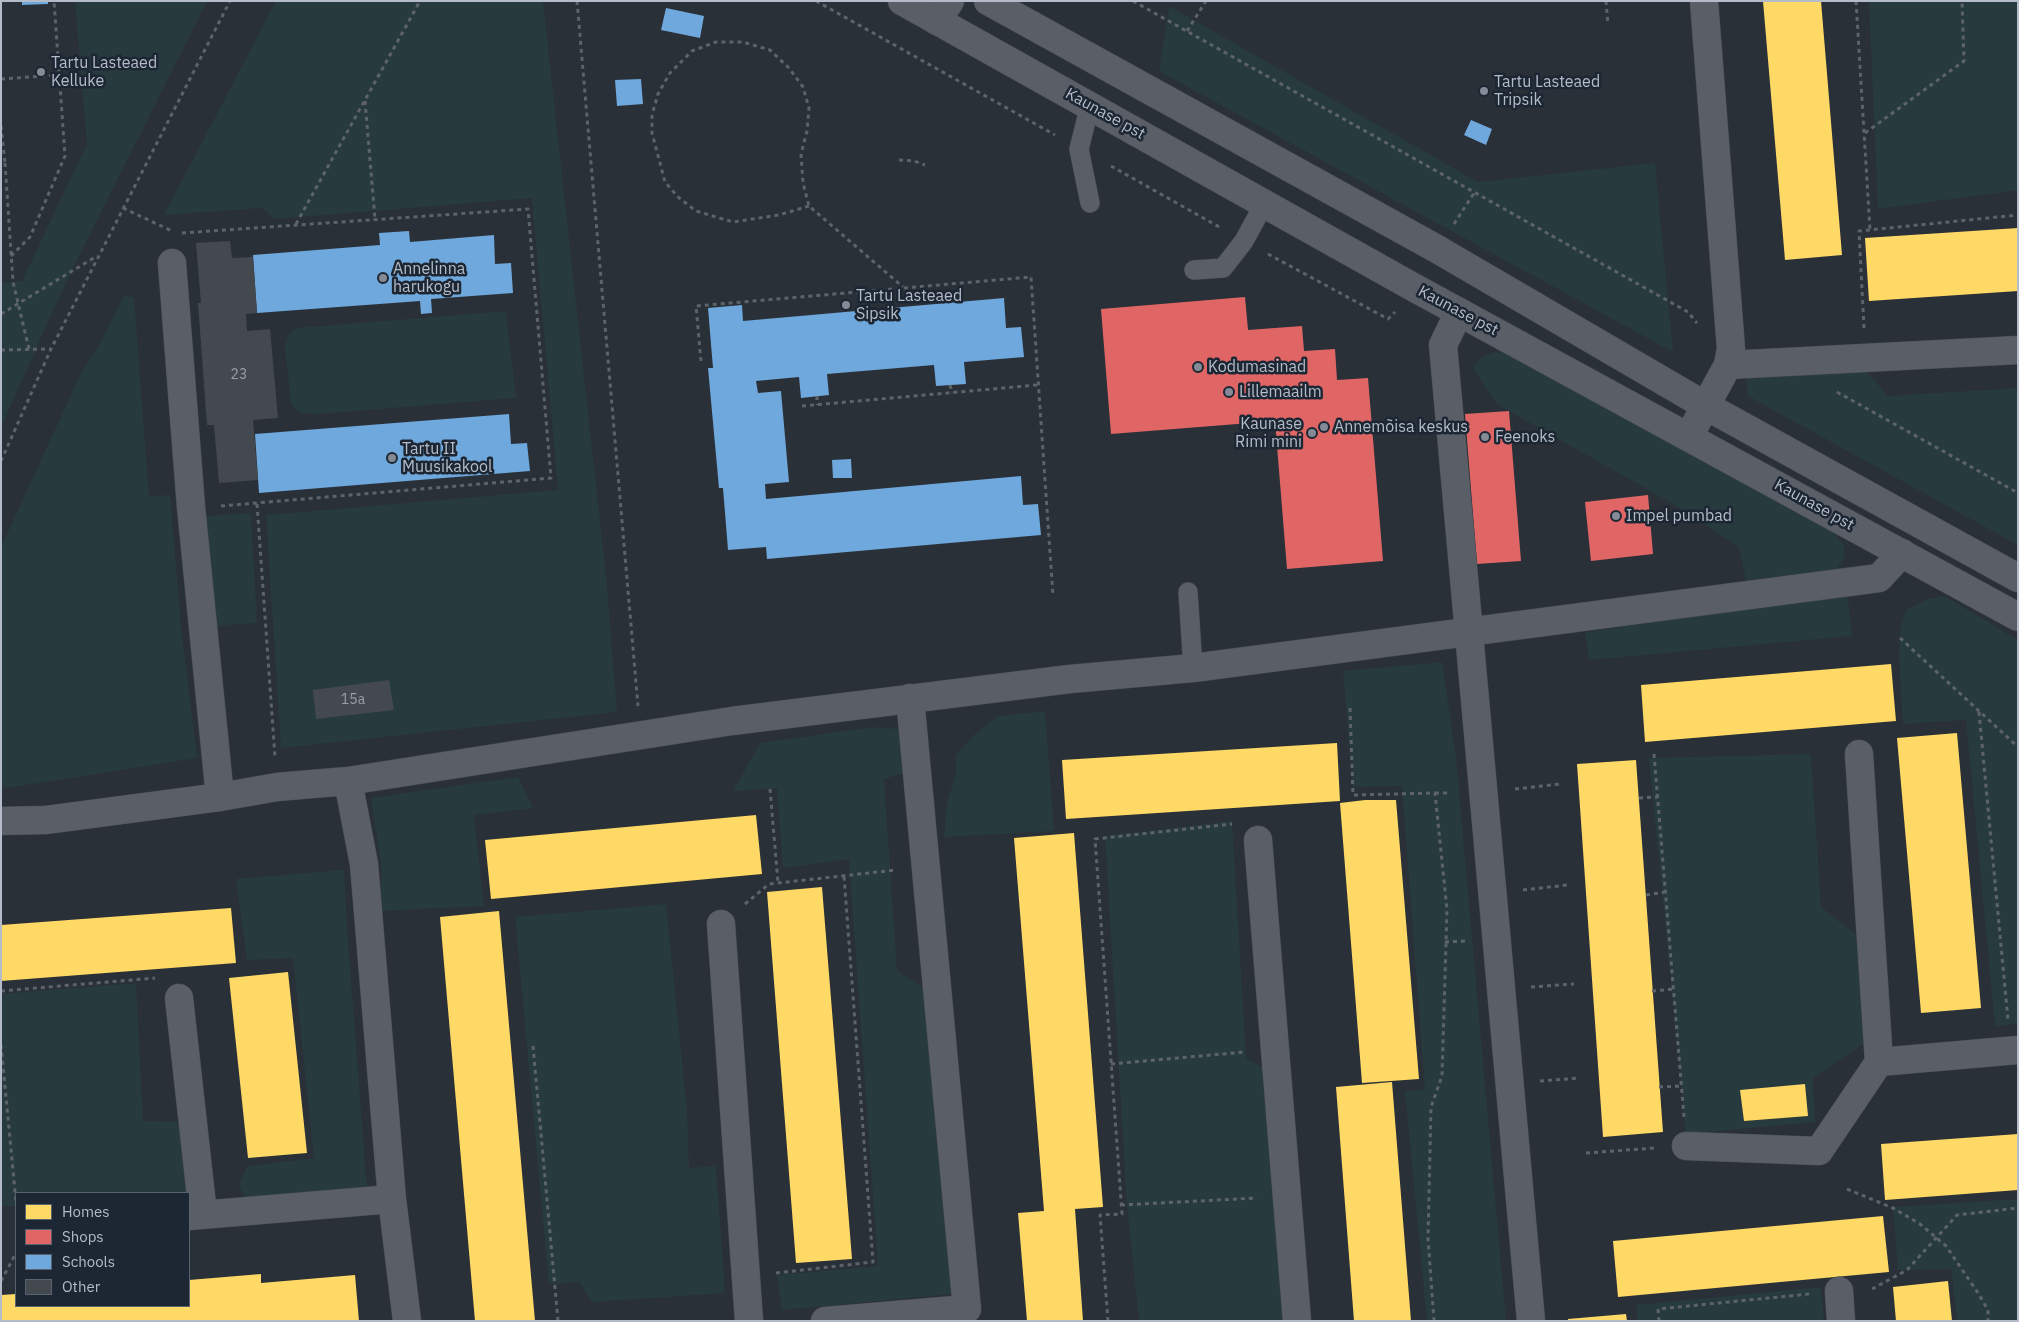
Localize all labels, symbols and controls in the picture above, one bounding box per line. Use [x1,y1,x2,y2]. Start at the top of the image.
place label: Tartu Lasteaed Kelluke [51,53,157,91]
marker: Tartu Lasteaed Kelluke [35,66,47,78]
place label: Tartu Lasteaed Tripsik [1494,72,1600,110]
street label: Kaunase pst [1062,84,1148,144]
marker: Tartu Lasteaed Tripsik [1478,85,1490,97]
place label: Annelinna harukogu [393,259,465,297]
marker: Annelinna harukogu [377,272,389,284]
street label: Kaunase pst [1415,282,1501,340]
place label: Tartu Lasteaed Sipsik [856,286,962,324]
marker: Tartu Lasteaed Sipsik [840,299,852,311]
place label: Kodumasinad [1208,357,1306,377]
marker: Kodumasinad [1192,361,1204,373]
house number: 23 [231,367,247,383]
place label: Lillemaailm [1239,382,1322,402]
marker: Lillemaailm [1223,386,1235,398]
place label: Kaunase Rimi mini [1235,414,1302,452]
place label: Annemõisa keskus [1334,417,1468,437]
marker: Annemõisa keskus [1318,421,1330,433]
marker: Kaunase Rimi mini [1306,427,1318,439]
place label: Feenoks [1495,427,1555,447]
marker: Feenoks [1479,431,1491,443]
place label: Tartu II Muusikakool [402,439,492,477]
marker: Tartu II Muusikakool [386,452,398,464]
street label: Kaunase pst [1771,475,1857,535]
place label: Impel pumbad [1626,506,1732,526]
marker: Impel pumbad [1610,510,1622,522]
house number: 15a [341,692,365,708]
legend [15,1192,190,1307]
text: Homes [62,1202,110,1221]
text: Shops [62,1227,104,1246]
text: Schools [62,1252,115,1271]
text: Other [62,1277,100,1296]

